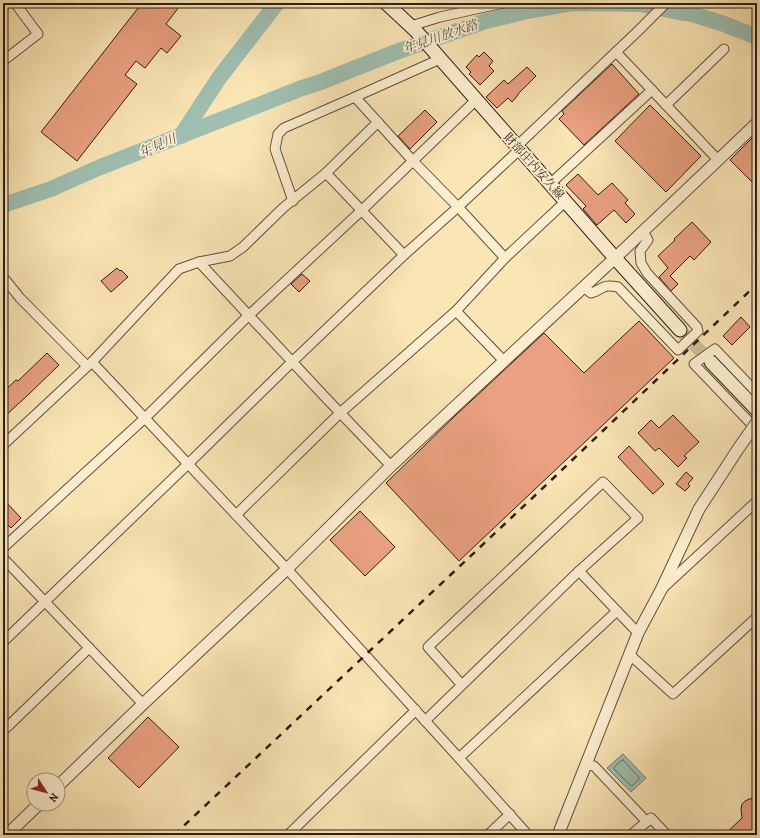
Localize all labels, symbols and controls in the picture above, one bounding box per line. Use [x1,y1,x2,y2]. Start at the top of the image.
water label: 年見川放水路 [401,15,481,57]
water label: 年見川 [136,129,180,161]
street label: 財部庄内安久線 [500,129,568,203]
north arrow [26,772,66,812]
text: N [45,790,62,805]

